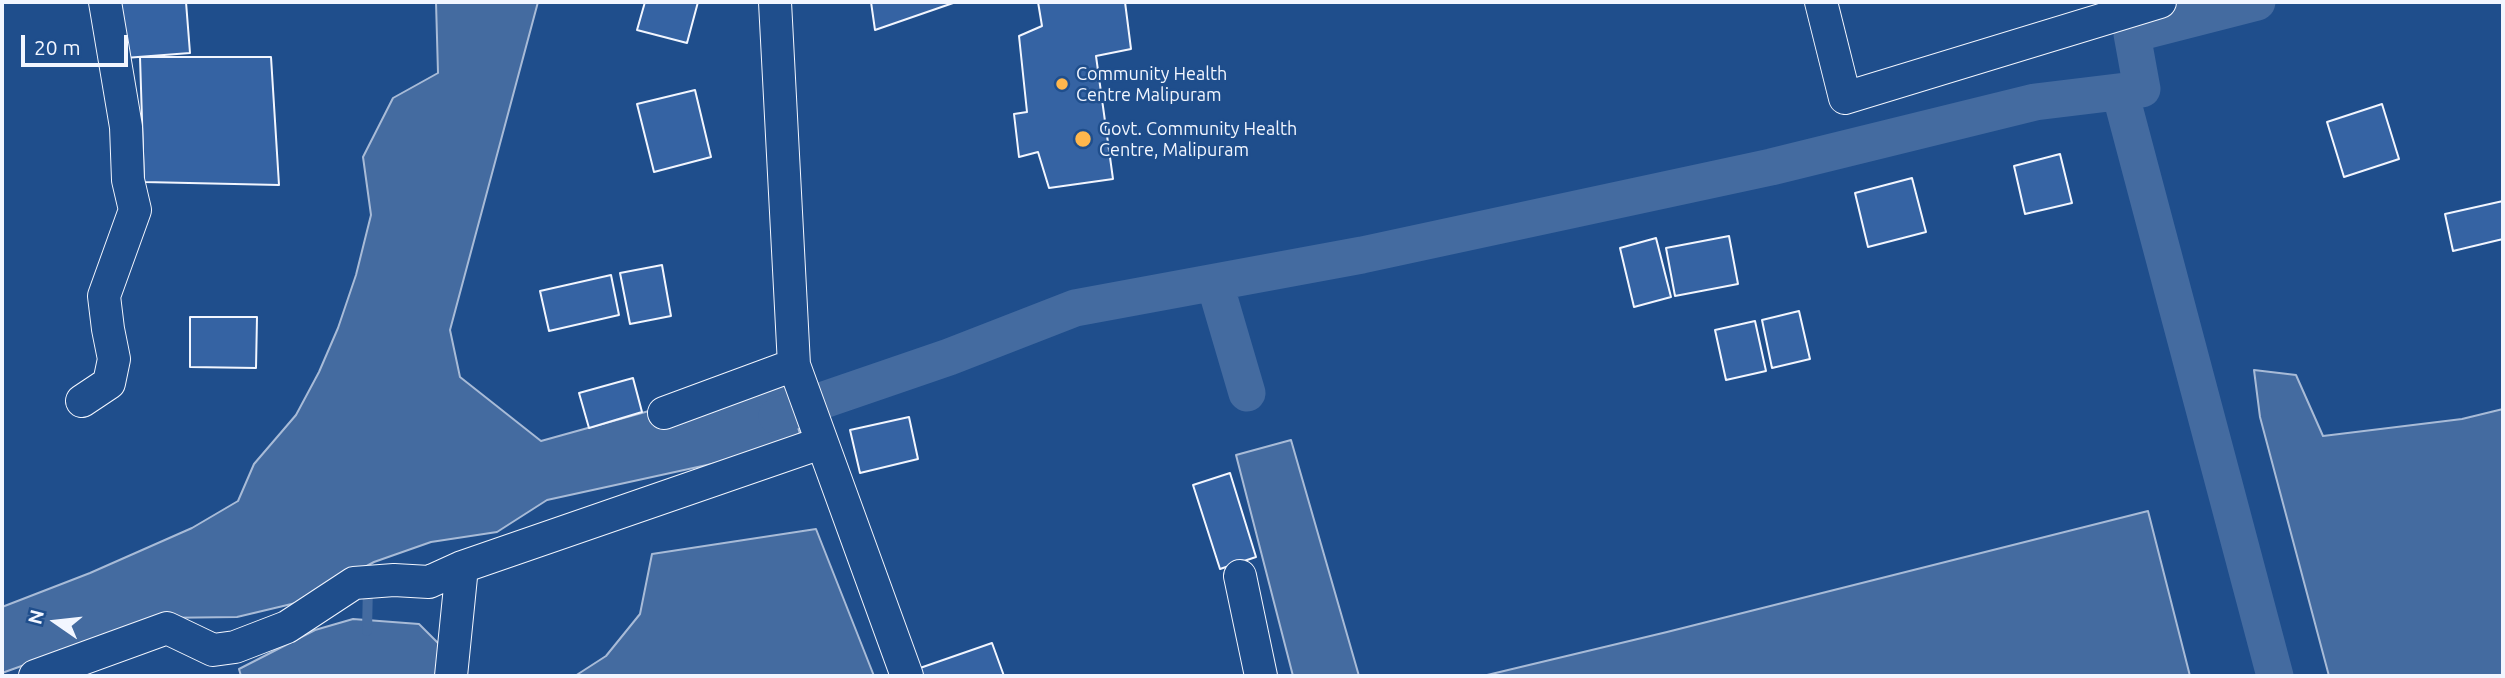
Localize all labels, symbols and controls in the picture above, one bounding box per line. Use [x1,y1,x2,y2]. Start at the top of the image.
scale bar [24,21,131,65]
text: 20 m [34,35,81,59]
place label: Community Health Centre Malipuram [1076,63,1227,106]
marker: Community Health Centre Malipuram [1054,76,1070,92]
place label: Govt. Community Health Centre, Malipuram [1099,118,1297,160]
marker: Govt. Community Health Centre, Malipuram [1073,129,1093,149]
north arrow [21,587,91,657]
text: N [23,607,48,626]

